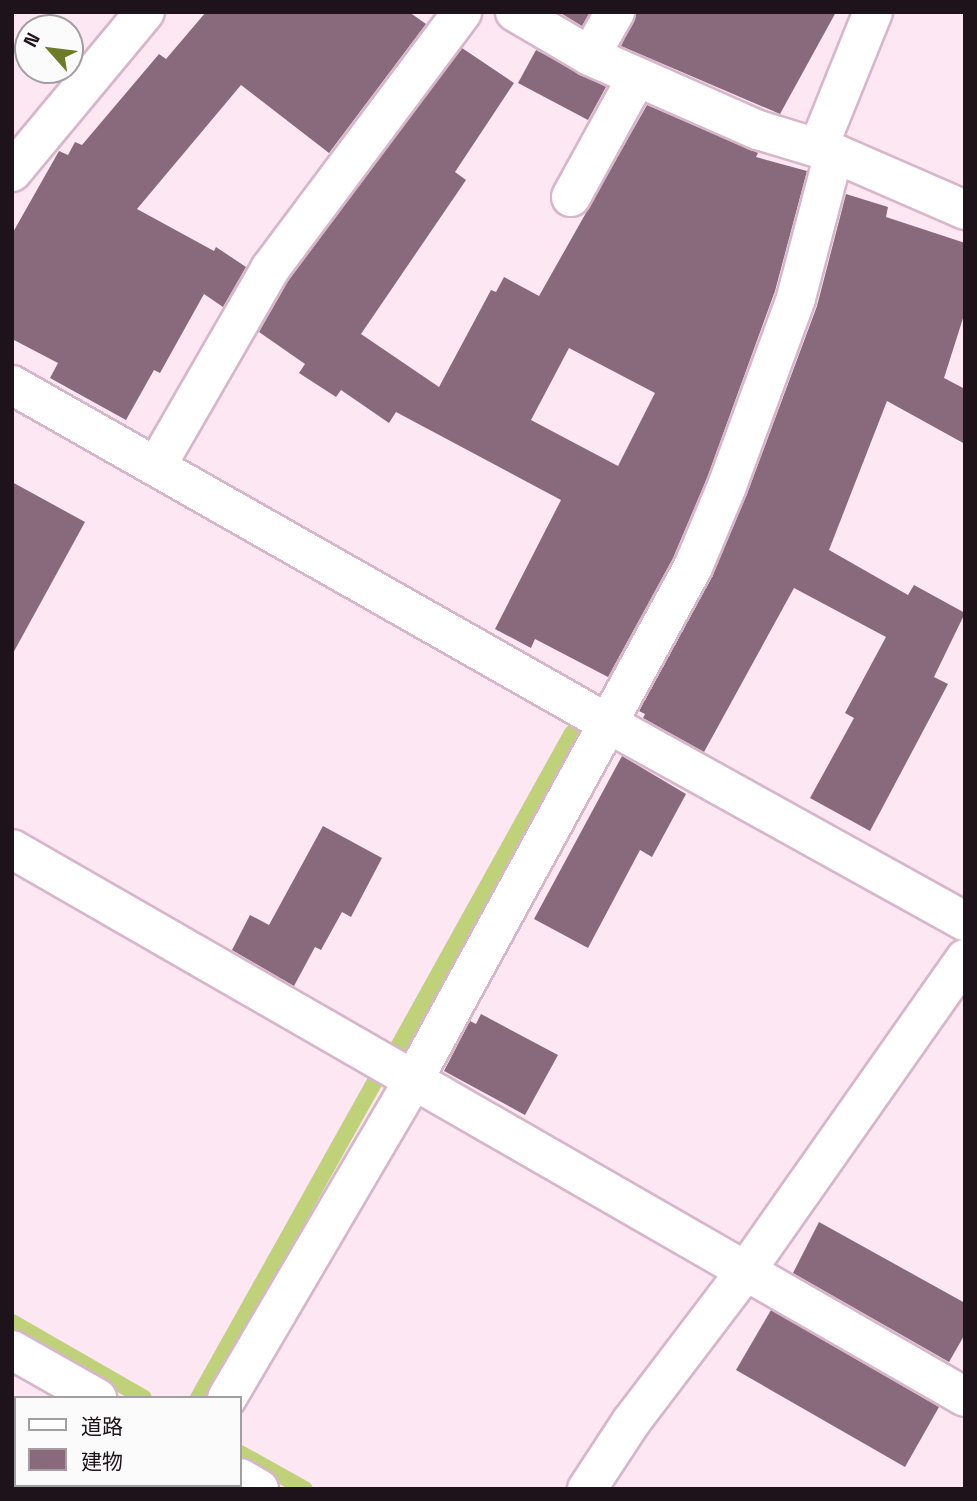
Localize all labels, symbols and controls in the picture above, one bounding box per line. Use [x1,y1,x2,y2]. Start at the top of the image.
north arrow [14,14,84,84]
text: N [18,28,46,51]
legend [14,1396,242,1487]
text: 道路 [81,1413,123,1440]
text: 建物 [81,1448,123,1475]

